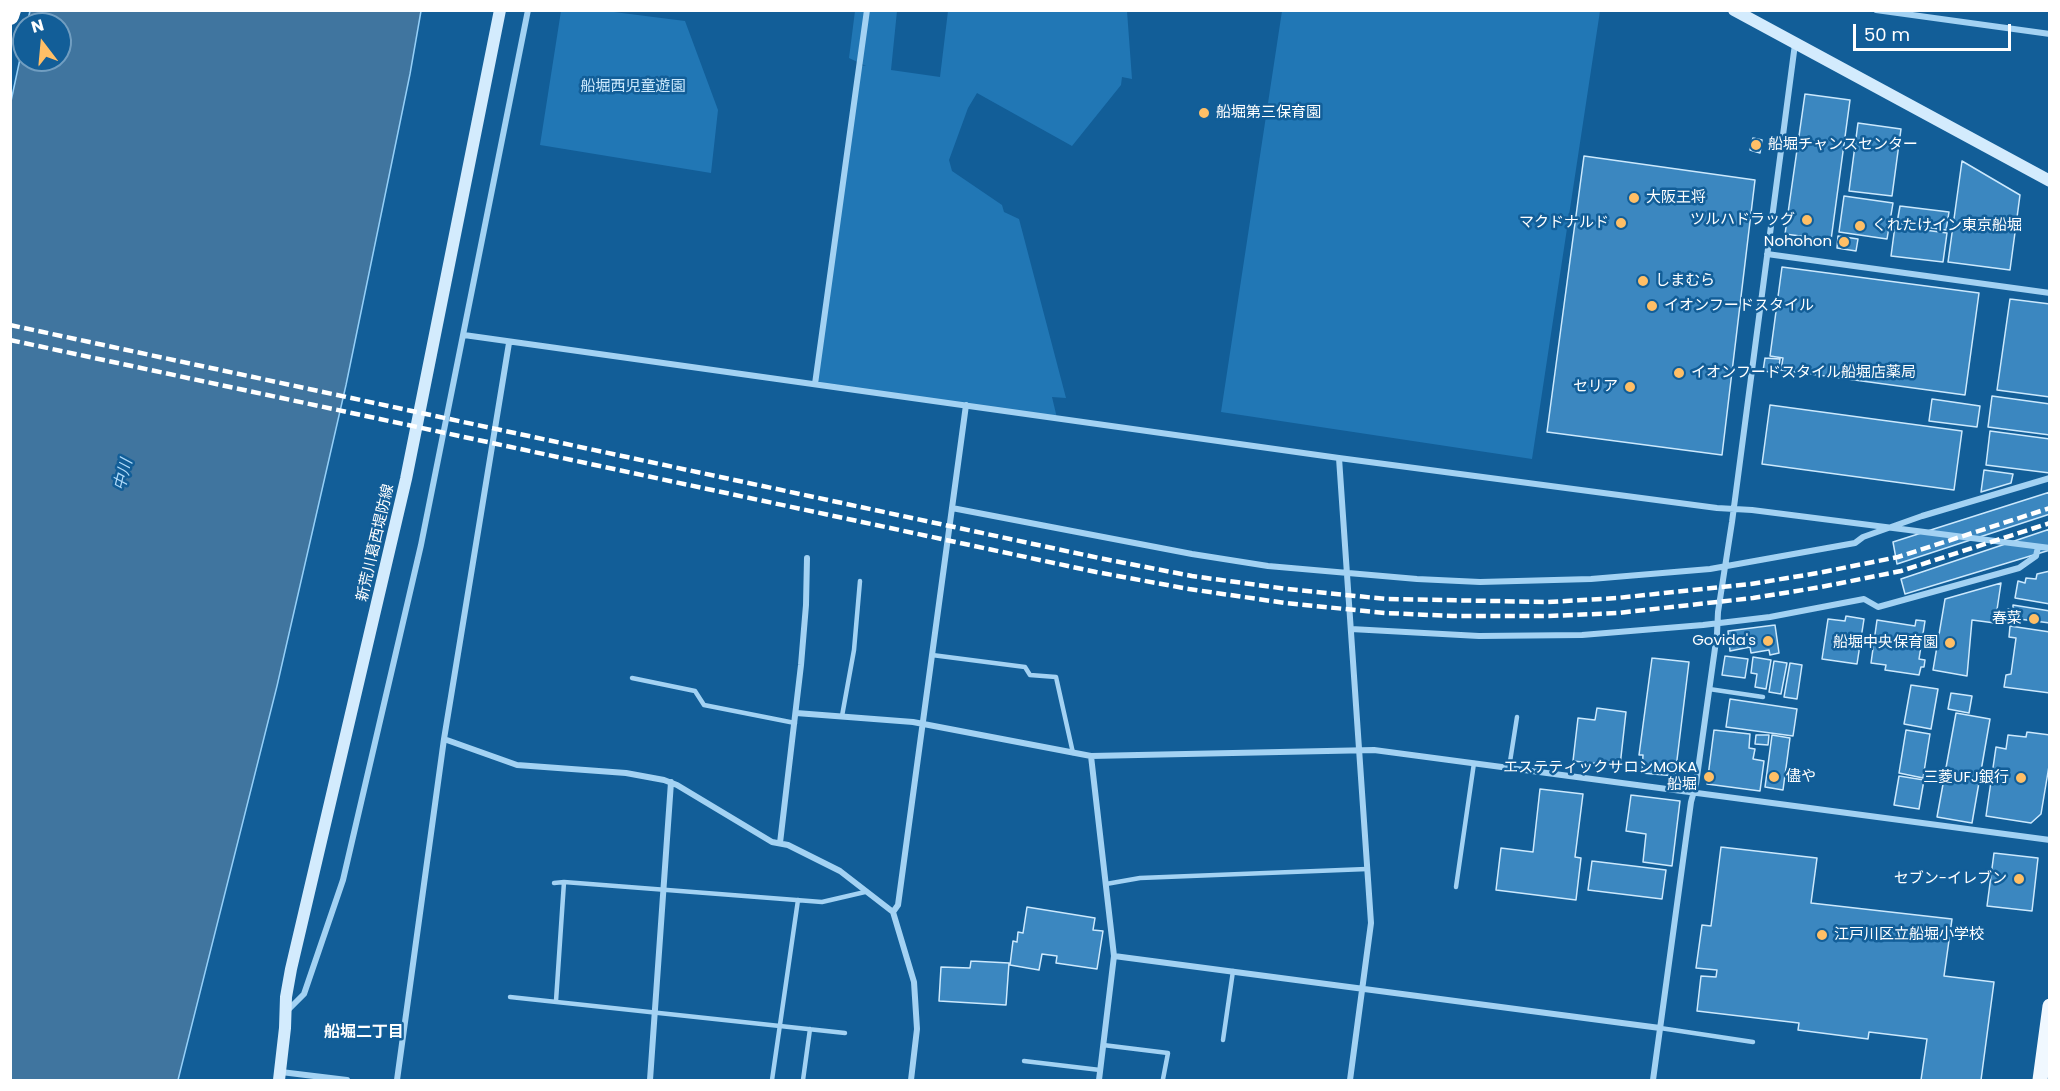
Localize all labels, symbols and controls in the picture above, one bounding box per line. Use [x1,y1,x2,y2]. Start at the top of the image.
north arrow [12,12,72,72]
scale bar [1856,12,2014,50]
text: N [28,13,46,39]
text: 50 m [1864,22,1910,47]
park label: 船堀西児童遊園 [581,78,685,96]
place label: 船堀第三保育園 [1216,104,1321,122]
marker: 船堀第三保育園 [1197,106,1211,120]
place label: 船堀チャンスセンター [1768,136,1918,154]
marker: 船堀チャンスセンター [1749,138,1763,152]
place label: 大阪王将 [1646,189,1706,207]
marker: 大阪王将 [1627,191,1641,205]
place label: ツルハドラッグ [1690,211,1795,229]
marker: ツルハドラッグ [1800,213,1814,227]
place label: マクドナルド [1519,214,1609,232]
marker: マクドナルド [1614,216,1628,230]
place label: くれたけイン東京船堀 [1872,217,2022,235]
marker: くれたけイン東京船堀 [1853,219,1867,233]
place label: Nohohon [1764,233,1832,251]
marker: Nohohon [1837,235,1851,249]
place label: しまむら [1655,272,1715,290]
marker: しまむら [1636,274,1650,288]
place label: イオンフードスタイル [1664,297,1814,315]
marker: イオンフードスタイル [1645,299,1659,313]
place label: イオンフードスタイル船堀店薬局 [1691,364,1916,382]
marker: イオンフードスタイル船堀店薬局 [1672,366,1686,380]
place label: セリア [1573,378,1618,396]
marker: セリア [1623,380,1637,394]
water label: 中川 [111,457,137,493]
street label: 新荒川葛西堤防線 [354,483,398,603]
place label: 春菜 [1992,610,2022,628]
marker: 春菜 [2027,612,2041,626]
place label: Govida's [1692,632,1756,650]
marker: Govida's [1761,634,1775,648]
place label: 船堀中央保育園 [1833,634,1938,652]
marker: 船堀中央保育園 [1943,636,1957,650]
place label: エステティックサロンMOKA 船堀 [1503,759,1697,794]
place label: 儘や [1786,768,1816,786]
place label: 三菱UFJ銀行 [1923,769,2009,787]
marker: エステティックサロンMOKA 船堀 [1702,770,1716,784]
marker: 儘や [1767,770,1781,784]
marker: 三菱UFJ銀行 [2014,771,2028,785]
place label: セブン-イレブン [1894,870,2007,888]
marker: セブン-イレブン [2012,872,2026,886]
place label: 江戸川区立船堀小学校 [1834,926,1984,944]
marker: 江戸川区立船堀小学校 [1815,928,1829,942]
district label: 船堀二丁目 [324,1023,404,1043]

